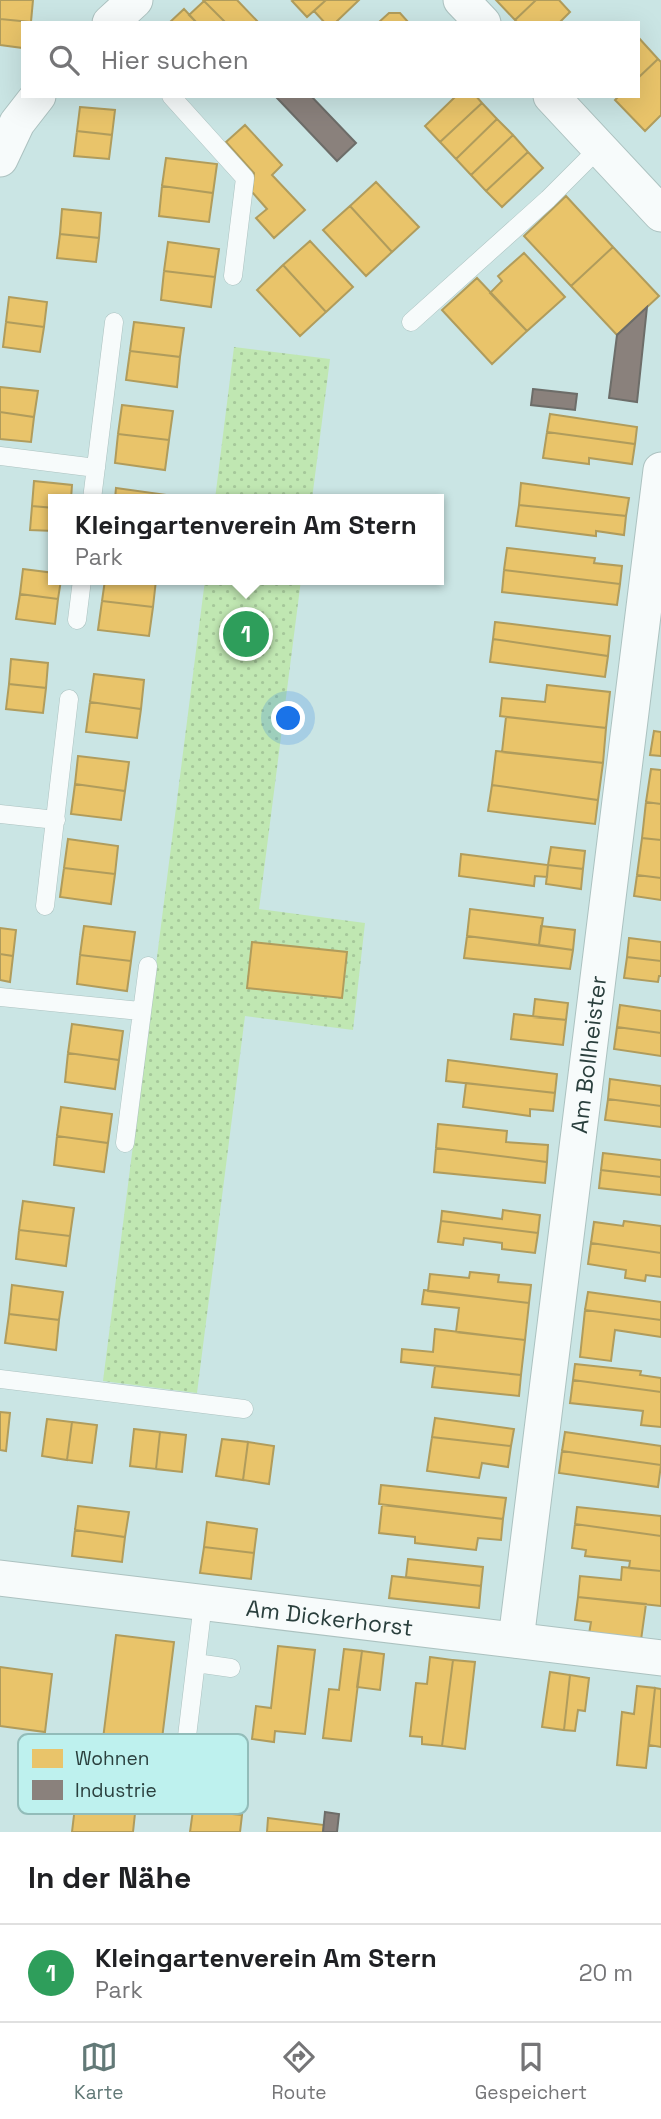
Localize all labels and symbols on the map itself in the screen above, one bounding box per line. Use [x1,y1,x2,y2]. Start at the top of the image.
pin: 1 [223,608,269,660]
your location [271,701,305,735]
street label: Am Bollheister [564,974,613,1135]
street label: Am Dickerhorst [244,1593,415,1643]
legend [18,1734,248,1814]
text: Wohnen [75,1746,149,1771]
text: Industrie [75,1778,157,1803]

